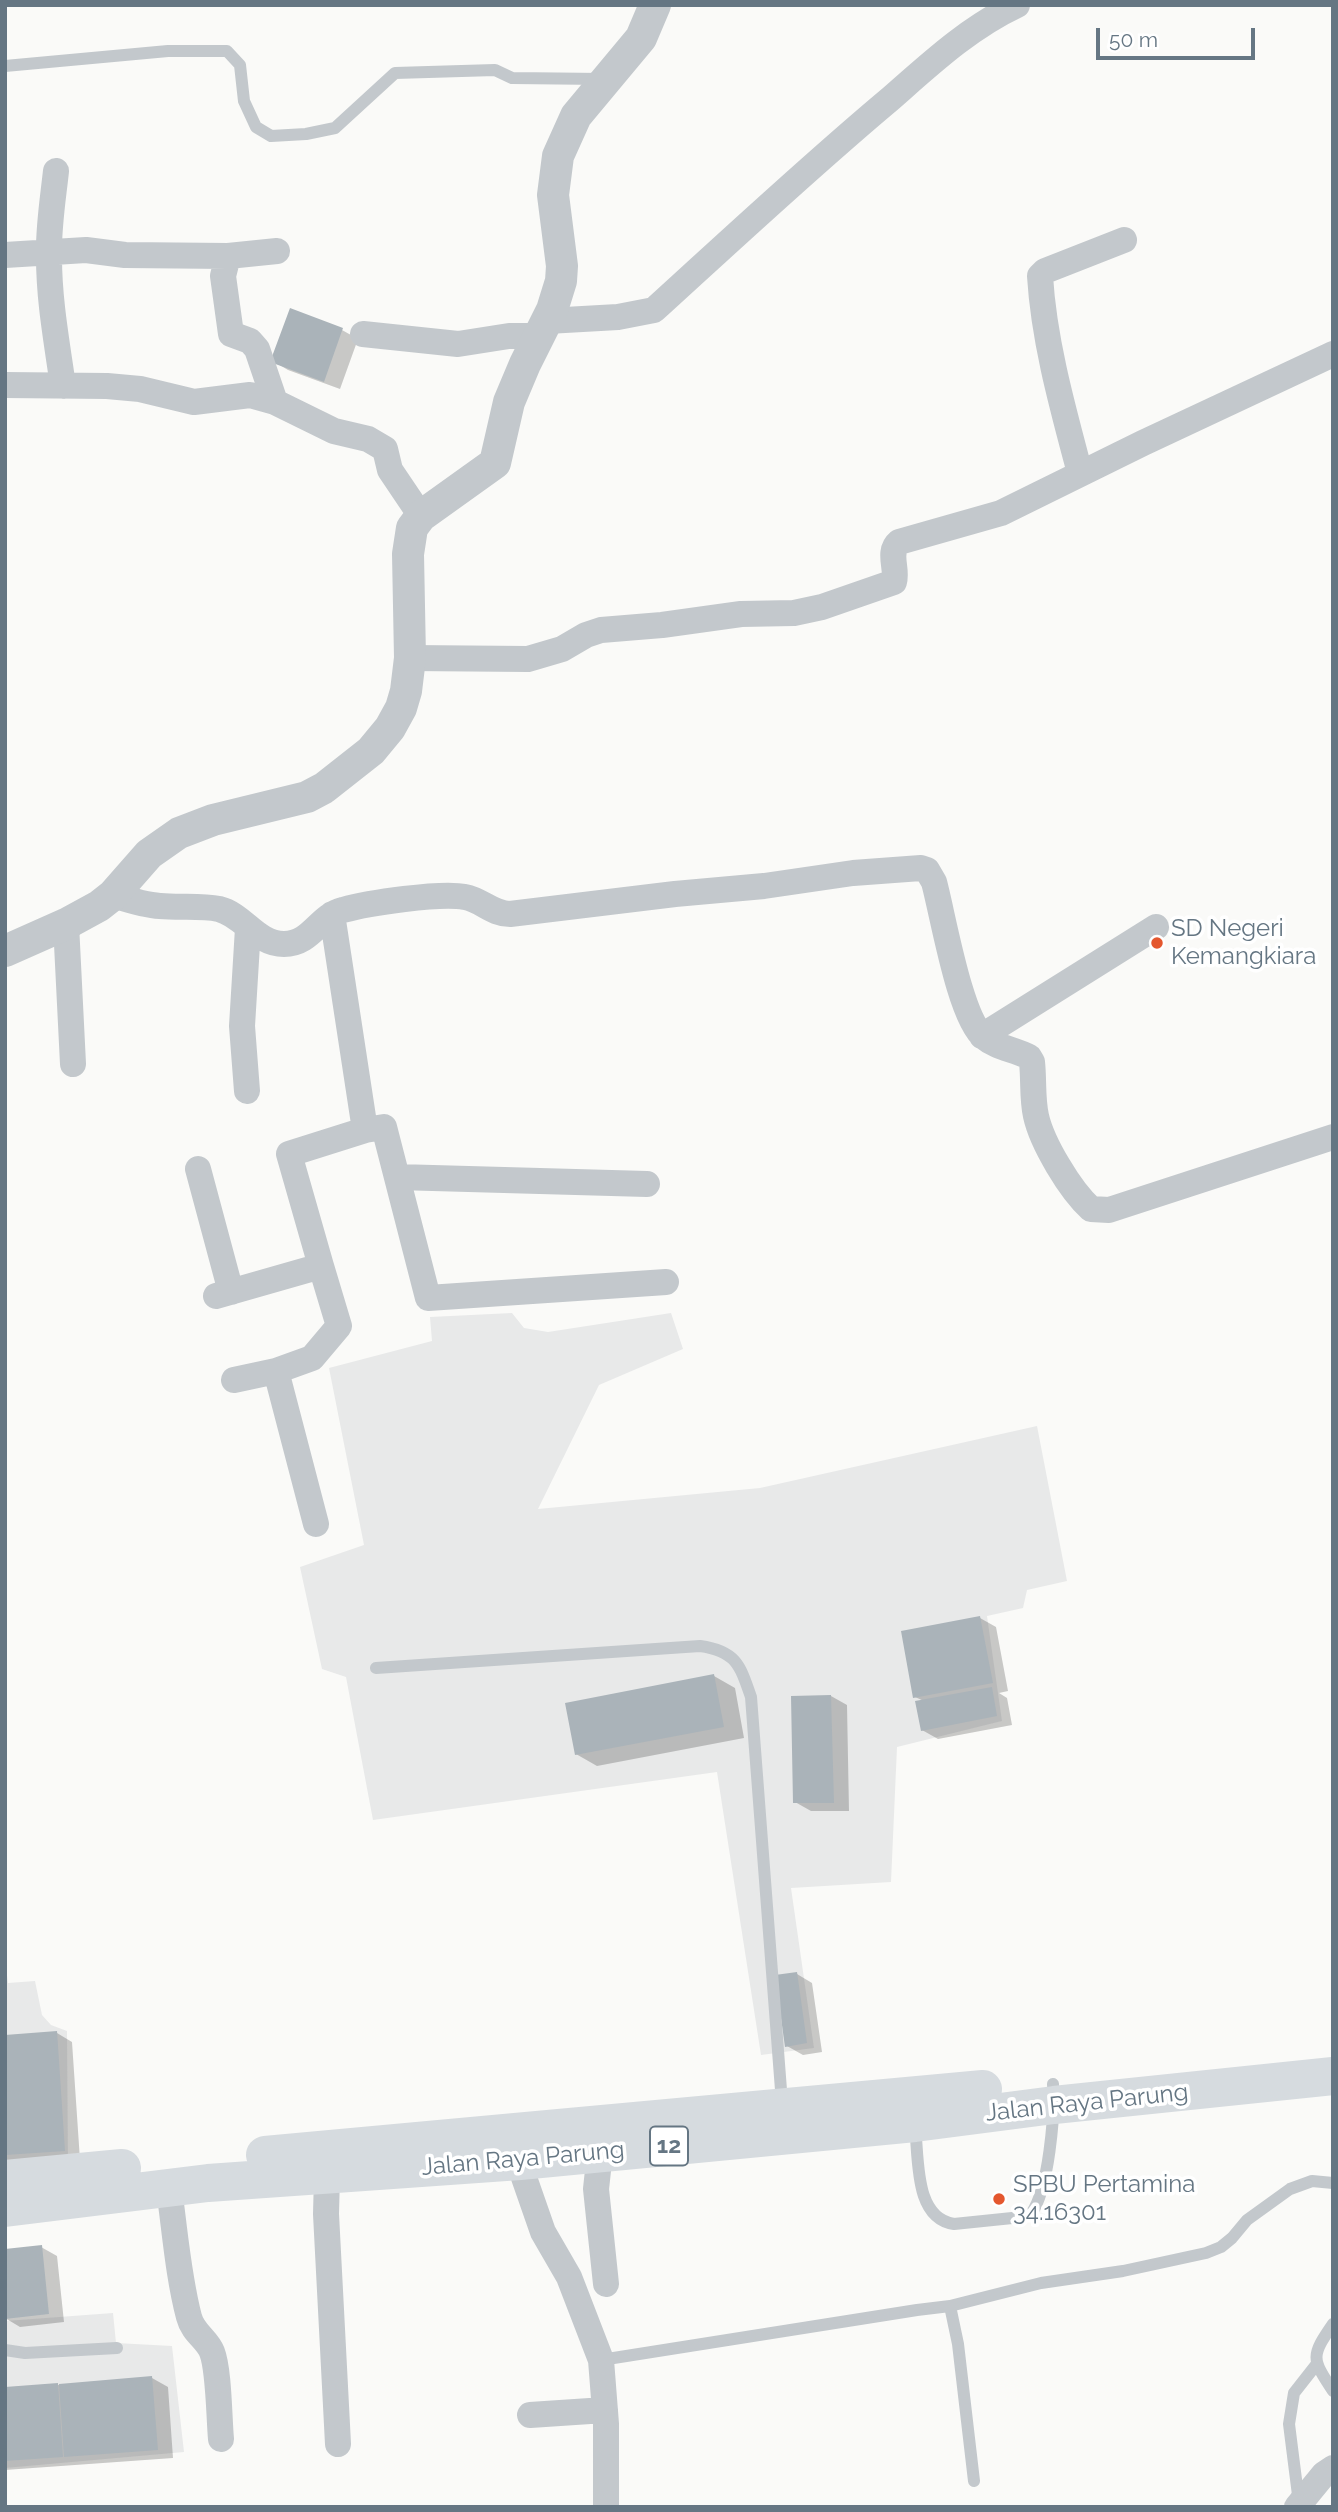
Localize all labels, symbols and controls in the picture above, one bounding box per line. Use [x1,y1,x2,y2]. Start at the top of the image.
scale bar [1100,14,1259,58]
text: 50 m [1109,27,1158,52]
place label: SD Negeri Kemangkiara [1171,915,1316,971]
marker: SD Negeri Kemangkiara [1149,935,1165,951]
street label: Jalan Raya Parung [984,2078,1190,2128]
road number: 12 [650,2126,688,2166]
street label: Jalan Raya Parung [420,2136,626,2182]
place label: SPBU Pertamina 34.16301 [1013,2171,1195,2227]
marker: SPBU Pertamina 34.16301 [991,2191,1007,2207]

